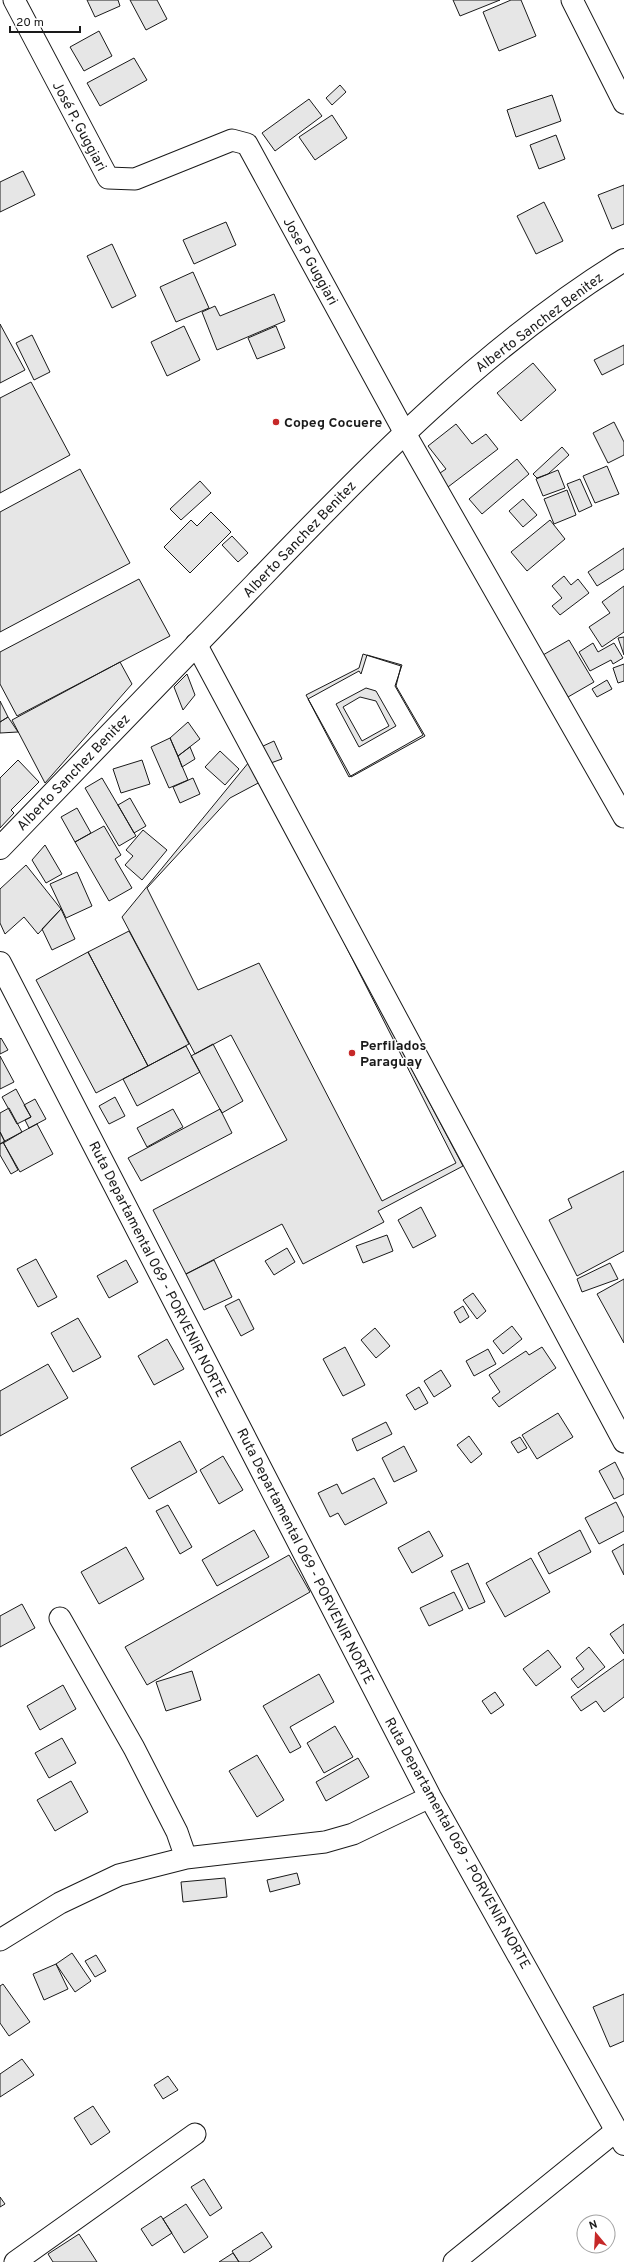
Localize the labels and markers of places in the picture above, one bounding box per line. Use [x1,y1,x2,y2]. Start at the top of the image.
place label: Copeg Cocuere [284,415,382,432]
marker: Copeg Cocuere [271,417,281,427]
place label: Perfilados Paraguay [360,1038,426,1071]
marker: Perfilados Paraguay [347,1048,357,1058]

